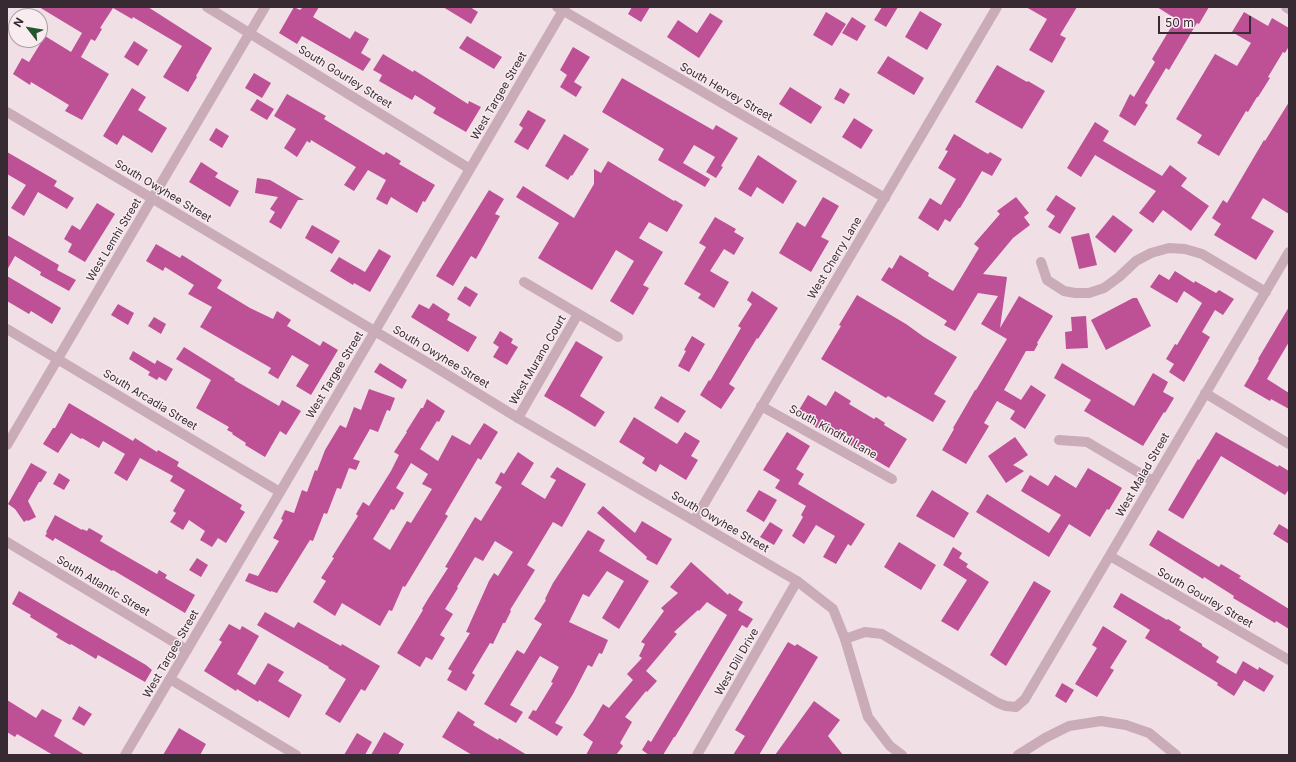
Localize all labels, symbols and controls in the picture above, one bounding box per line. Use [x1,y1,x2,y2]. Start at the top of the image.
north arrow [8,8,48,48]
scale bar [1160,8,1253,34]
text: N [10,15,27,30]
text: 50 m [1165,15,1194,30]
street label: South Gourley Street [296,43,394,111]
street label: West Targee Street [468,50,530,142]
street label: South Hervey Street [677,60,775,124]
street label: South Owyhee Street [112,157,214,225]
street label: West Lemhi Street [84,196,144,284]
street label: West Cherry Lane [805,215,865,301]
street label: West Murano Court [507,313,569,407]
street label: South Owyhee Street [390,323,492,391]
street label: West Targee Street [304,329,366,421]
street label: South Arcadia Street [101,367,199,433]
street label: South Kindful Lane [787,402,879,462]
street label: West Malad Street [1114,431,1172,519]
street label: South Owyhee Street [669,489,771,555]
street label: South Atlantic Street [54,553,152,619]
street label: South Gourley Street [1155,565,1255,631]
street label: West Targee Street [140,608,202,700]
street label: West Dill Drive [712,626,762,698]

